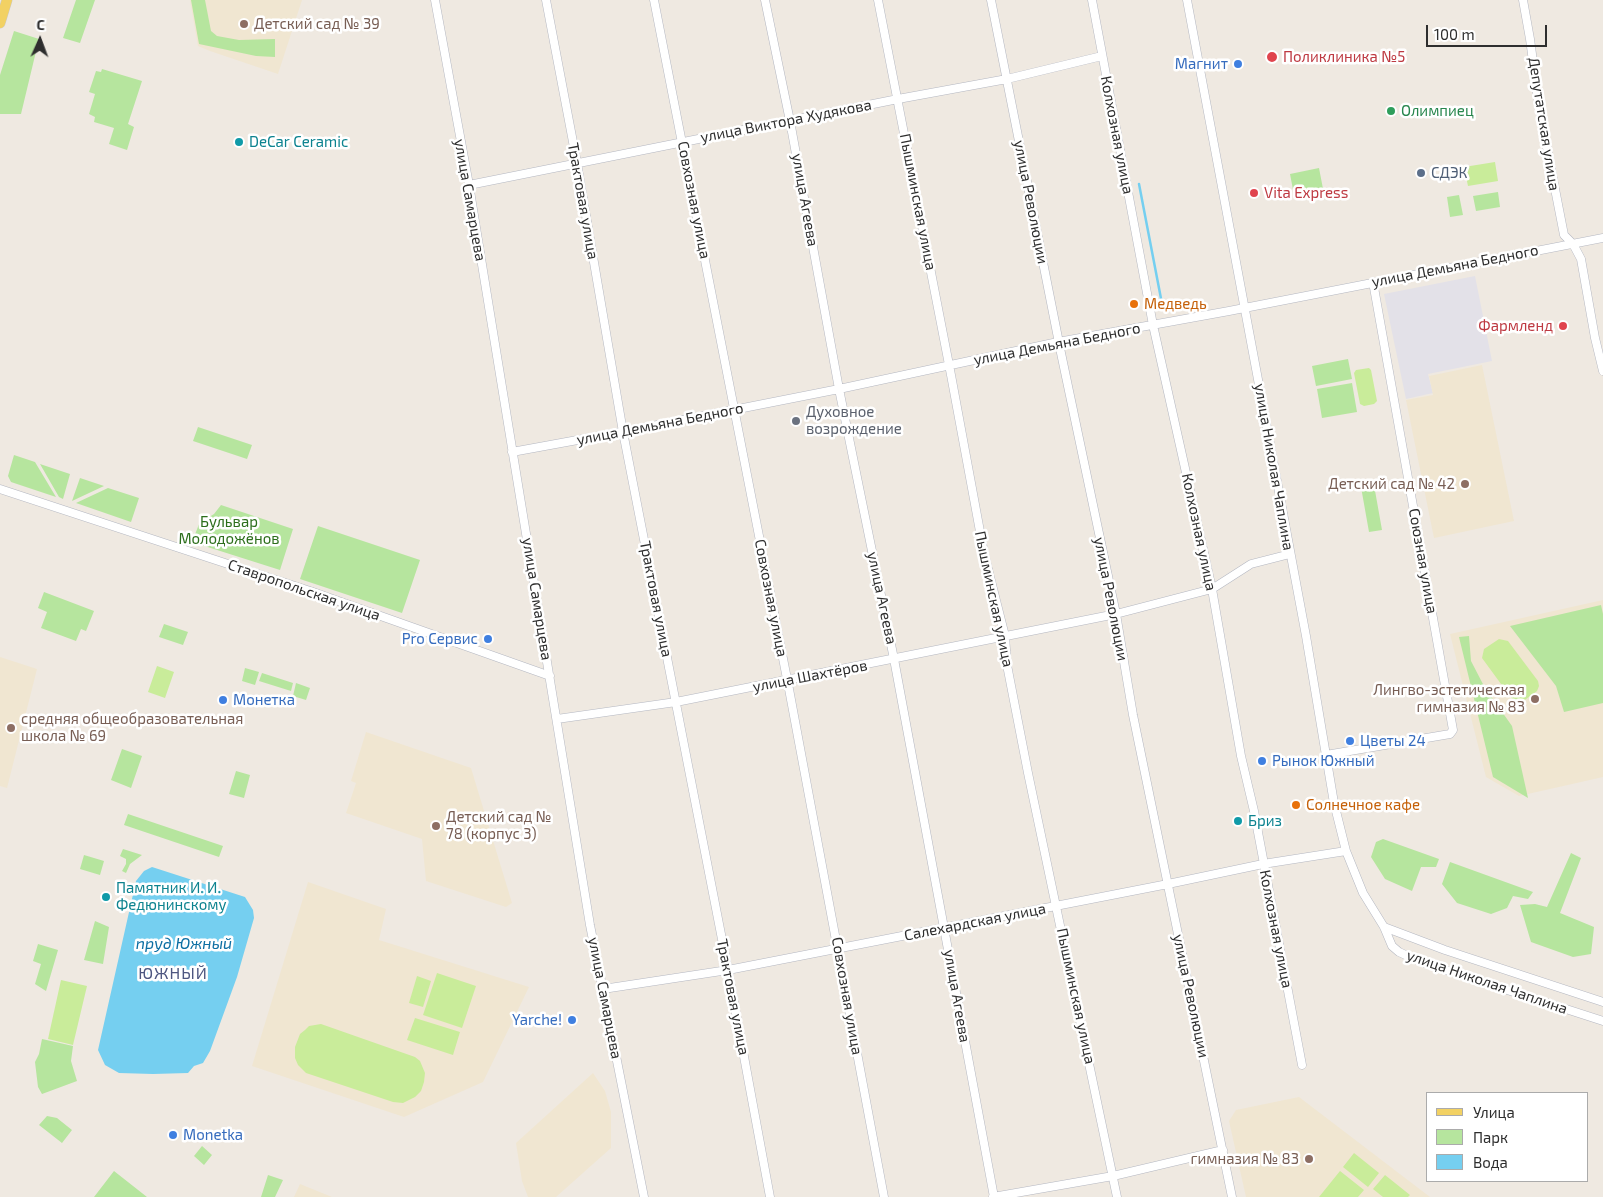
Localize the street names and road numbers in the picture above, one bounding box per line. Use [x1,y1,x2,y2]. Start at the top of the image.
street label: Депутатская улица [1525,56,1563,192]
street label: Колхозная улица [1097,74,1137,196]
street label: улица Виктора Худякова [699,96,873,146]
street label: Пышминская улица [896,132,940,272]
street label: улица Самарцева [450,137,490,263]
street label: улица Революции [1010,139,1052,265]
street label: Совхозная улица [674,140,714,260]
street label: Трактовая улица [564,141,602,261]
street label: улица Агеева [788,152,822,248]
street label: улица Демьяна Бедного [1370,241,1540,291]
street label: улица Демьяна Бедного [972,319,1142,369]
street label: улица Николая Чаплина [1250,382,1298,552]
street label: улица Демьяна Бедного [575,399,745,449]
street label: Колхозная улица [1178,471,1220,593]
street label: Союзная улица [1405,507,1441,615]
street label: Пышминская улица [971,529,1017,669]
street label: улица Самарцева [518,536,556,662]
street label: улица Революции [1090,536,1132,662]
street label: Совхозная улица [751,538,791,658]
street label: Трактовая улица [636,539,676,659]
street label: улица Агеева [863,550,901,646]
street label: Ставропольская улица [225,555,383,625]
street label: улица Шахтёров [751,656,869,696]
street label: Колхозная улица [1256,868,1296,990]
street label: Салехардская улица [903,899,1047,945]
street label: Пышминская улица [1053,926,1099,1066]
street label: улица Революции [1169,933,1213,1059]
street label: улица Самарцева [584,935,626,1061]
street label: Совхозная улица [828,936,866,1056]
street label: Трактовая улица [713,937,753,1057]
street label: улица Николая Чаплина [1404,946,1570,1018]
street label: улица Агеева [940,948,974,1044]

